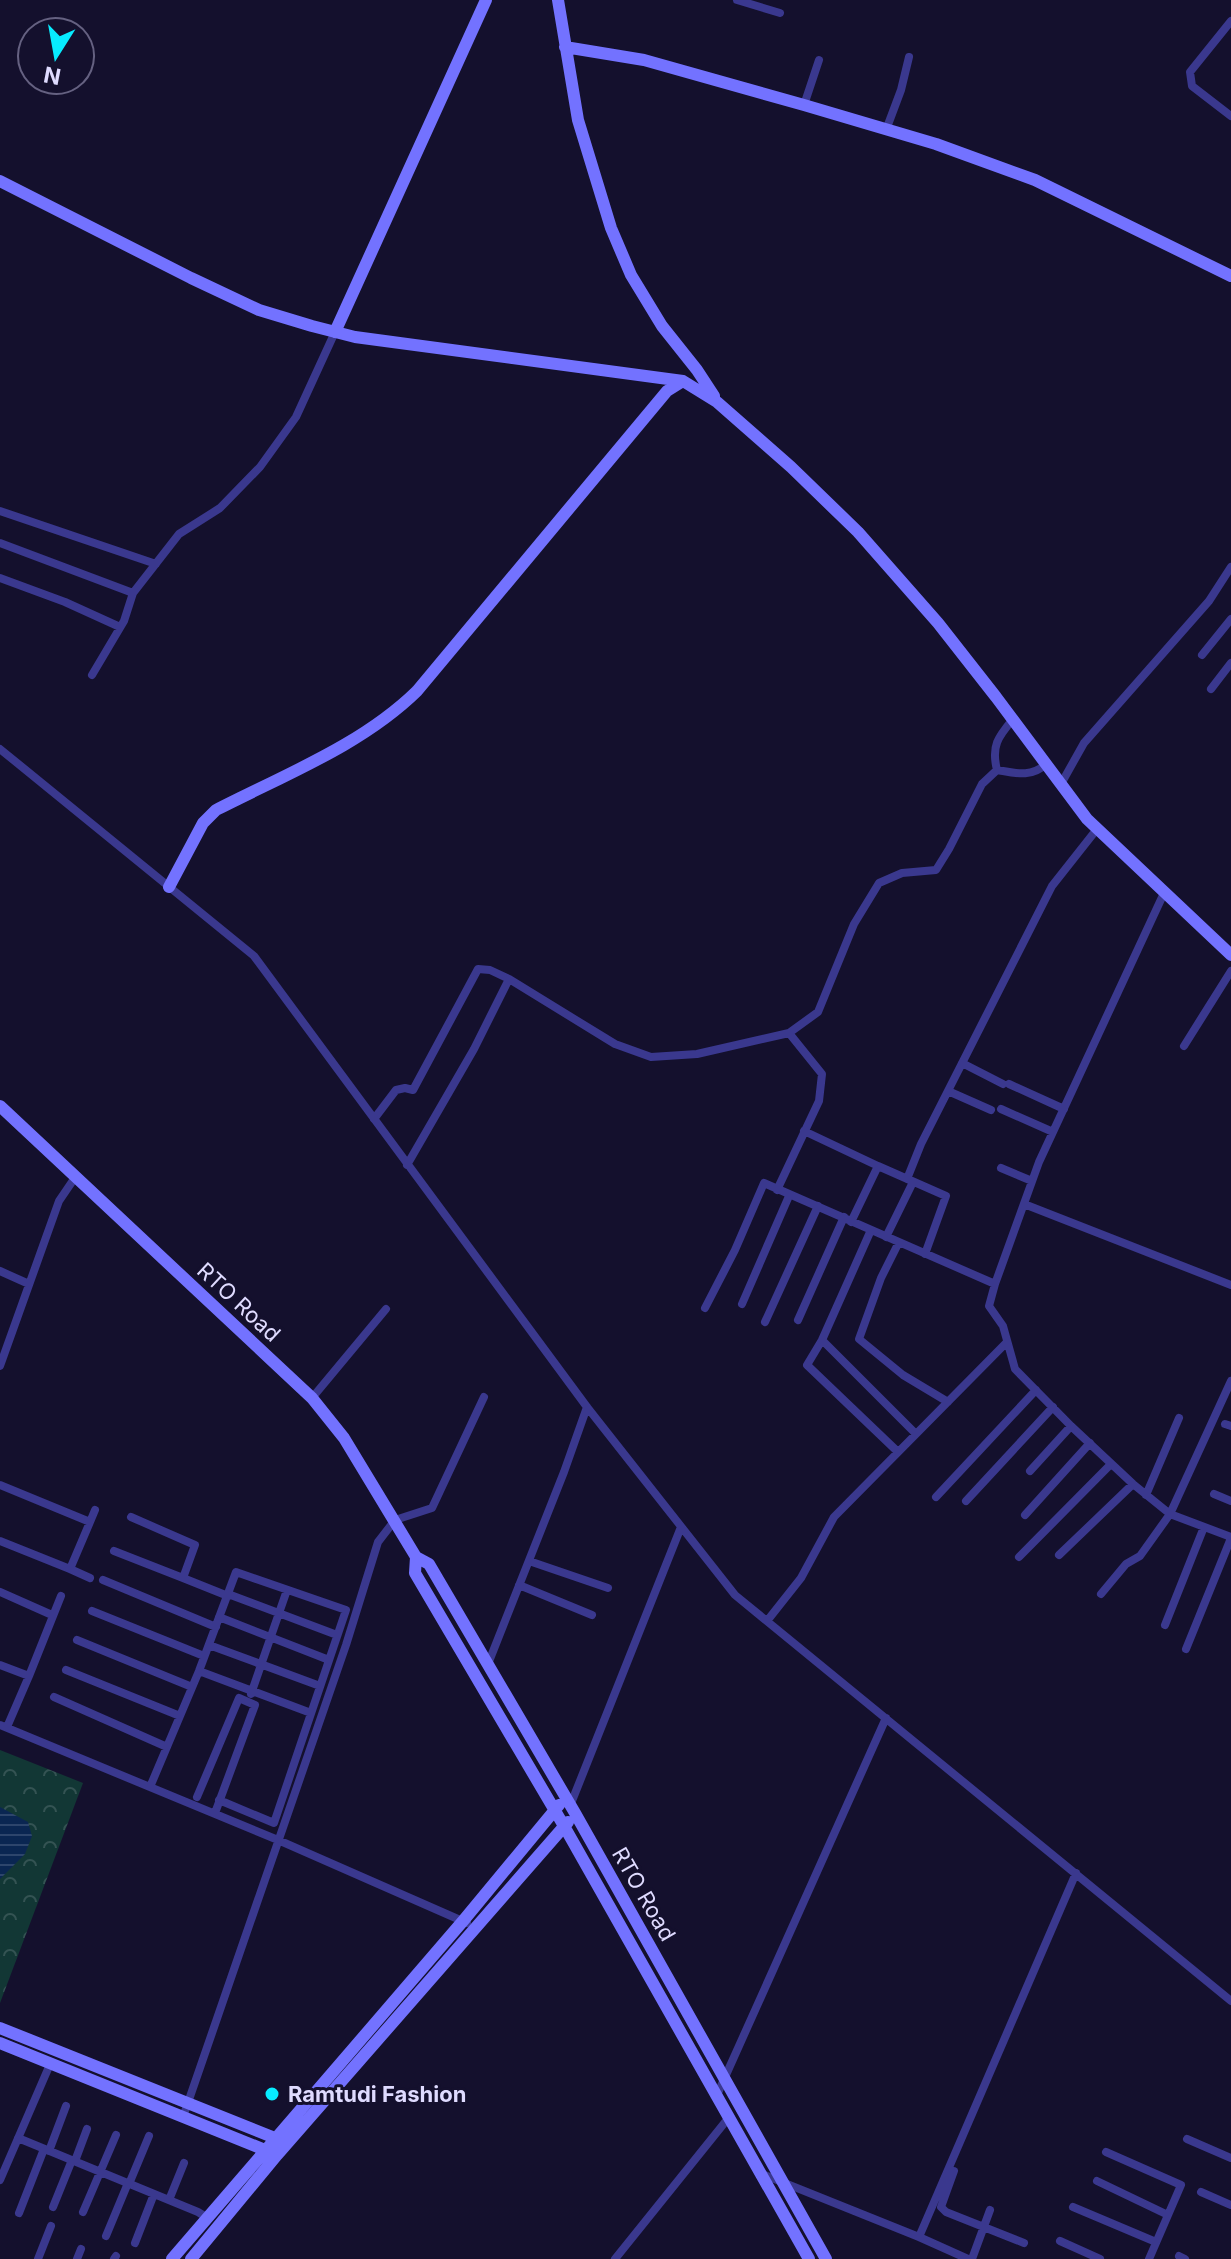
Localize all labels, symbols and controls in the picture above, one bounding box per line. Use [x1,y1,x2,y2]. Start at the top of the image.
north arrow [16,16,96,96]
text: N [41,61,63,90]
street label: RTO Road [192,1257,286,1347]
street label: RTO Road [607,1843,681,1945]
place label: Ramtudi Fashion [288,2081,466,2107]
marker: Ramtudi Fashion [263,2085,281,2103]

